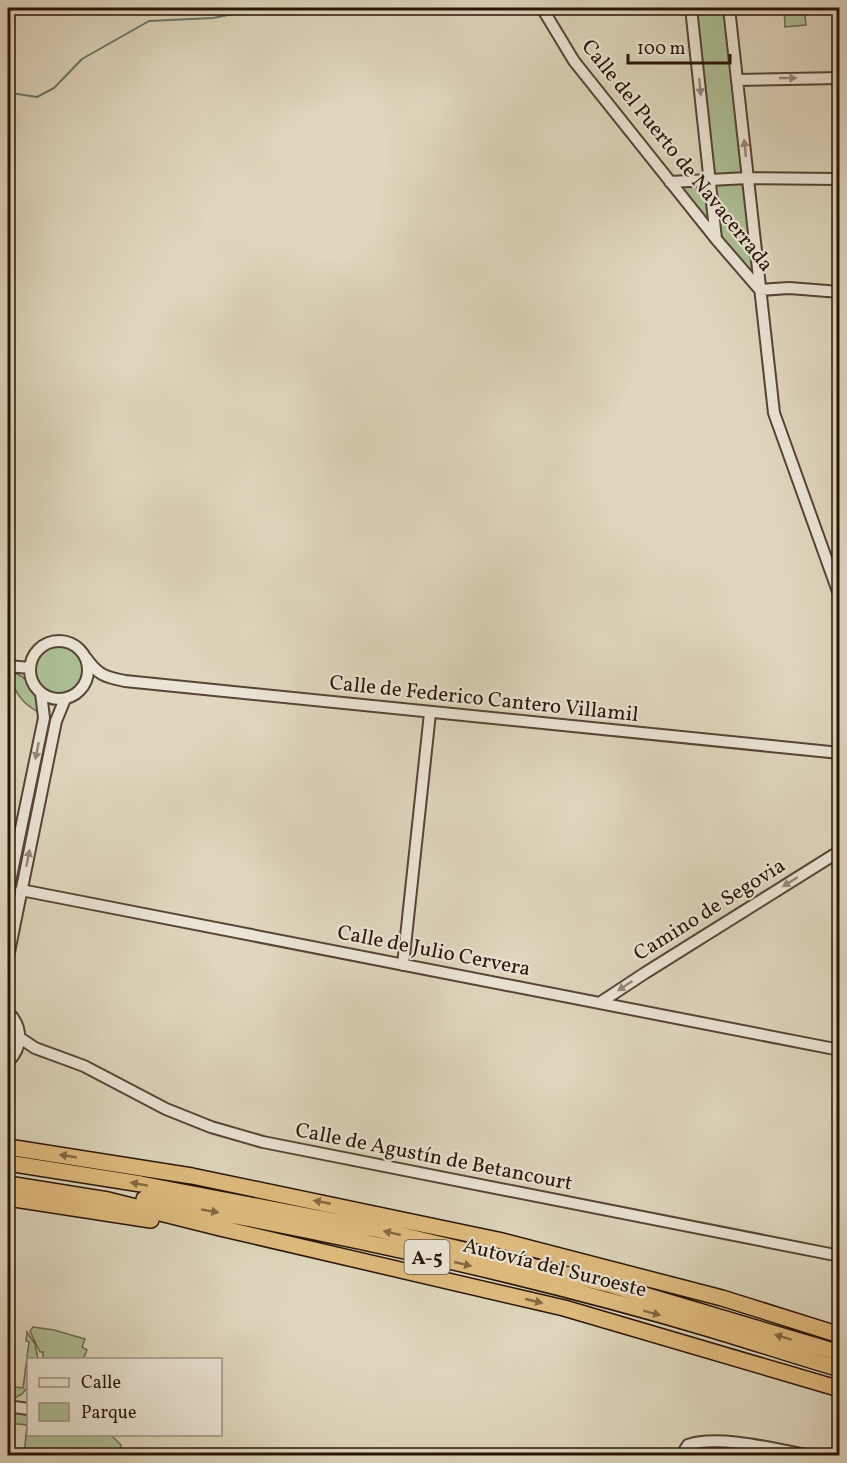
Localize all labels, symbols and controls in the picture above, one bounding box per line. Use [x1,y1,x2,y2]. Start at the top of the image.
scale bar [628,27,730,65]
street label: Calle del Puerto de Navacerrada [574,34,780,278]
text: 100 m [637,37,686,62]
one-way arrow [779,73,798,83]
one-way arrow [695,77,705,96]
one-way arrow [740,139,749,158]
street label: Calle de Federico Cantero Villamil [328,669,640,730]
one-way arrow [32,741,41,760]
one-way arrow [24,849,33,868]
street label: Camino de Segovia [628,852,791,969]
one-way arrow [782,877,798,888]
street label: Calle de Julio Cervera [335,919,533,984]
one-way arrow [617,980,633,991]
street label: Calle de Agustín de Betancourt [293,1116,575,1199]
one-way arrow [58,1152,77,1161]
one-way arrow [129,1179,148,1188]
one-way arrow [312,1197,331,1206]
one-way arrow [201,1207,220,1216]
one-way arrow [383,1228,401,1238]
street label: Autovía del Suroeste [460,1232,649,1305]
road number: A-5 [404,1240,450,1274]
one-way arrow [454,1260,472,1270]
one-way arrow [525,1296,543,1306]
one-way arrow [643,1309,661,1318]
one-way arrow [774,1332,792,1341]
legend [27,1358,222,1436]
text: Calle [81,1371,121,1396]
text: Parque [81,1401,136,1426]

